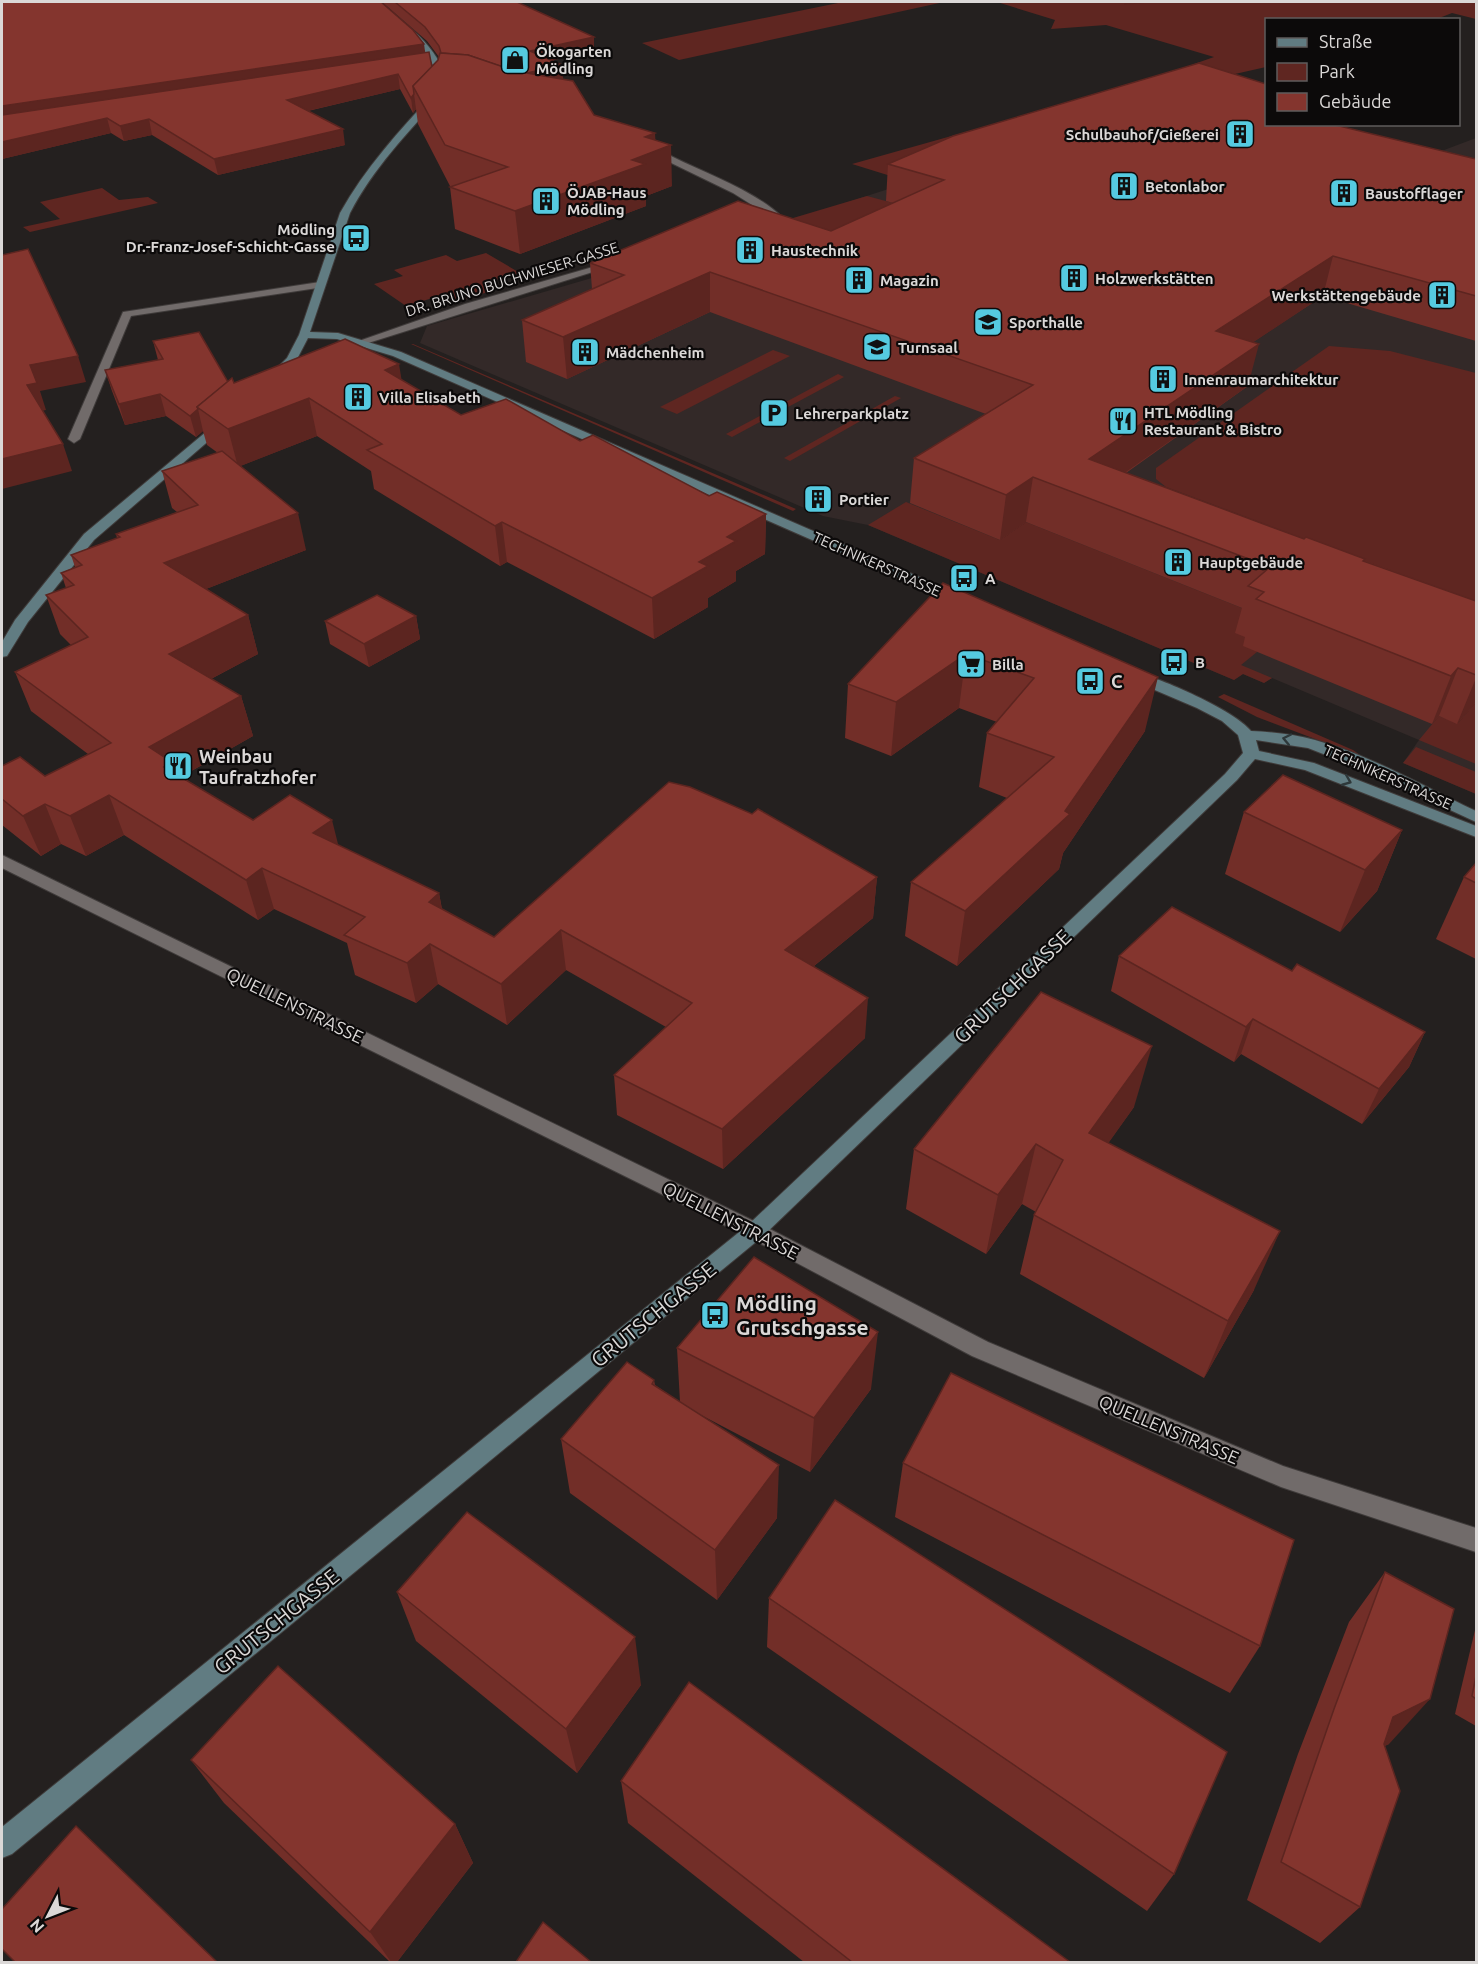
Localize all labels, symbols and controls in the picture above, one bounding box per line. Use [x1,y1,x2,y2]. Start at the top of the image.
legend [1265,18,1460,126]
text: Straße [1319,31,1372,51]
place label: Ökogarten Mödling [536,43,612,77]
shop icon: Ökogarten Mödling [499,44,531,76]
text: Park [1319,61,1355,81]
text: Gebäude [1319,91,1391,111]
building icon: Schulbauhof/Gießerei [1224,118,1256,150]
place label: Schulbauhof/Gießerei [1066,126,1219,143]
building icon: Betonlabor [1108,170,1140,202]
building icon: Baustofflager [1328,177,1360,209]
place label: Betonlabor [1145,178,1226,195]
place label: ÖJAB-Haus Mödling [567,184,646,218]
building icon: ÖJAB-Haus Mödling [530,185,562,217]
place label: Baustofflager [1365,185,1464,202]
place label: Mödling Dr.-Franz-Josef-Schicht-Gasse [126,221,335,255]
bus stop icon: Mödling Dr.-Franz-Josef-Schicht-Gasse [340,222,372,254]
building icon: Haustechnik [734,234,766,266]
street label: DR. BRUNO BUCHWIESER-GASSE [403,238,621,320]
place label: Haustechnik [771,242,859,259]
building icon: Holzwerkstätten [1058,262,1090,294]
building icon: Magazin [843,264,875,296]
place label: Holzwerkstätten [1095,270,1214,287]
place label: Magazin [880,272,939,289]
building icon: Werkstättengebäude [1426,279,1458,311]
place label: Werkstättengebäude [1271,287,1421,304]
school or university icon: Sporthalle [972,306,1004,338]
place label: Sporthalle [1009,314,1083,331]
school or university icon: Turnsaal [861,331,893,363]
building icon: Mädchenheim [569,336,601,368]
place label: Turnsaal [898,339,958,356]
place label: Mädchenheim [606,344,705,361]
building icon: Innenraumarchitektur [1147,363,1179,395]
place label: Innenraumarchitektur [1184,371,1339,388]
building icon: Villa Elisabeth [342,381,374,413]
place label: Villa Elisabeth [379,389,481,406]
parking icon: Lehrerparkplatz [758,397,790,429]
place label: HTL Mödling Restaurant & Bistro [1144,404,1282,438]
place label: Lehrerparkplatz [795,405,909,422]
restaurant icon: HTL Mödling Restaurant & Bistro [1107,405,1139,437]
building icon: Portier [802,483,834,515]
place label: Portier [839,491,890,508]
street label: TECHNIKERSTRASSE [811,528,943,600]
building icon: Hauptgebäude [1162,546,1194,578]
place label: Hauptgebäude [1199,554,1303,571]
bus stop icon: A [948,562,980,594]
place label: A [985,570,996,587]
bus stop icon: B [1158,646,1190,678]
supermarket icon: Billa [955,648,987,680]
place label: B [1195,654,1205,671]
place label: Billa [992,656,1024,673]
bus stop icon: C [1074,665,1106,697]
place label: C [1111,671,1123,691]
one-way arrow [1282,733,1292,746]
street label: TECHNIKERSTRASSE [1322,741,1454,813]
place label: Weinbau Taufratzhofer [199,746,317,787]
restaurant icon: Weinbau Taufratzhofer [162,750,194,782]
one-way arrow [1342,774,1352,787]
street label: GRUTSCHGASSE [949,924,1075,1048]
street label: QUELLENSTRASSE [223,963,367,1048]
street label: QUELLENSTRASSE [659,1177,802,1264]
street label: GRUTSCHGASSE [586,1256,720,1372]
place label: Mödling Grutschgasse [736,1291,869,1339]
bus stop icon: Mödling Grutschgasse [699,1299,731,1331]
street label: QUELLENSTRASSE [1096,1391,1242,1468]
street label: GRUTSCHGASSE [209,1563,343,1679]
north arrow [18,1886,78,1946]
text: N [26,1916,48,1936]

